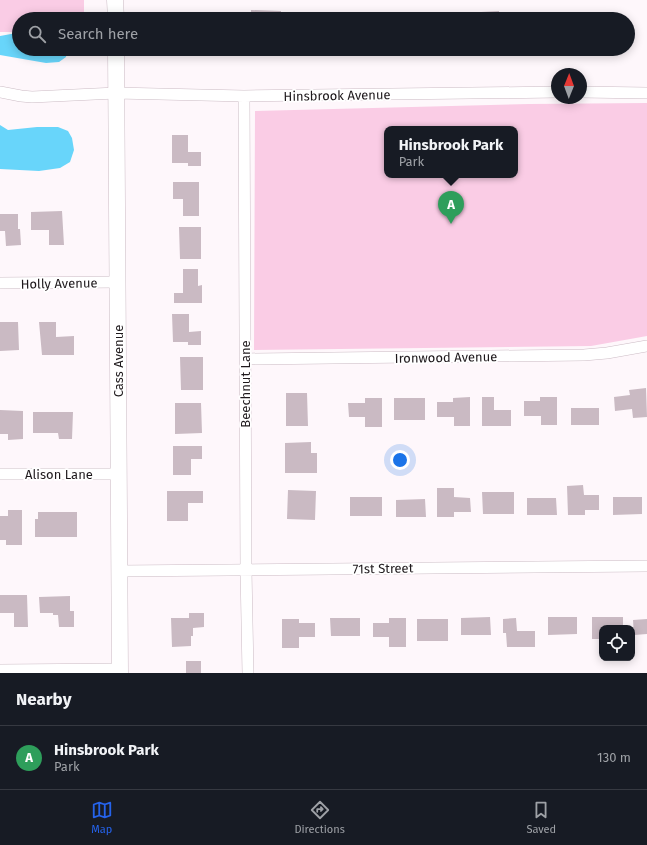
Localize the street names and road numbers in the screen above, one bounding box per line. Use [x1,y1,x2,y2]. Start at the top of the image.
street label: Hinsbrook Avenue [283,87,391,104]
street label: Holly Avenue [20,275,98,292]
street label: Cass Avenue [111,325,126,397]
street label: Beechnut Lane [238,340,253,428]
street label: Ironwood Avenue [395,349,497,366]
street label: Alison Lane [25,467,93,482]
street label: 71st Street [353,560,414,577]

